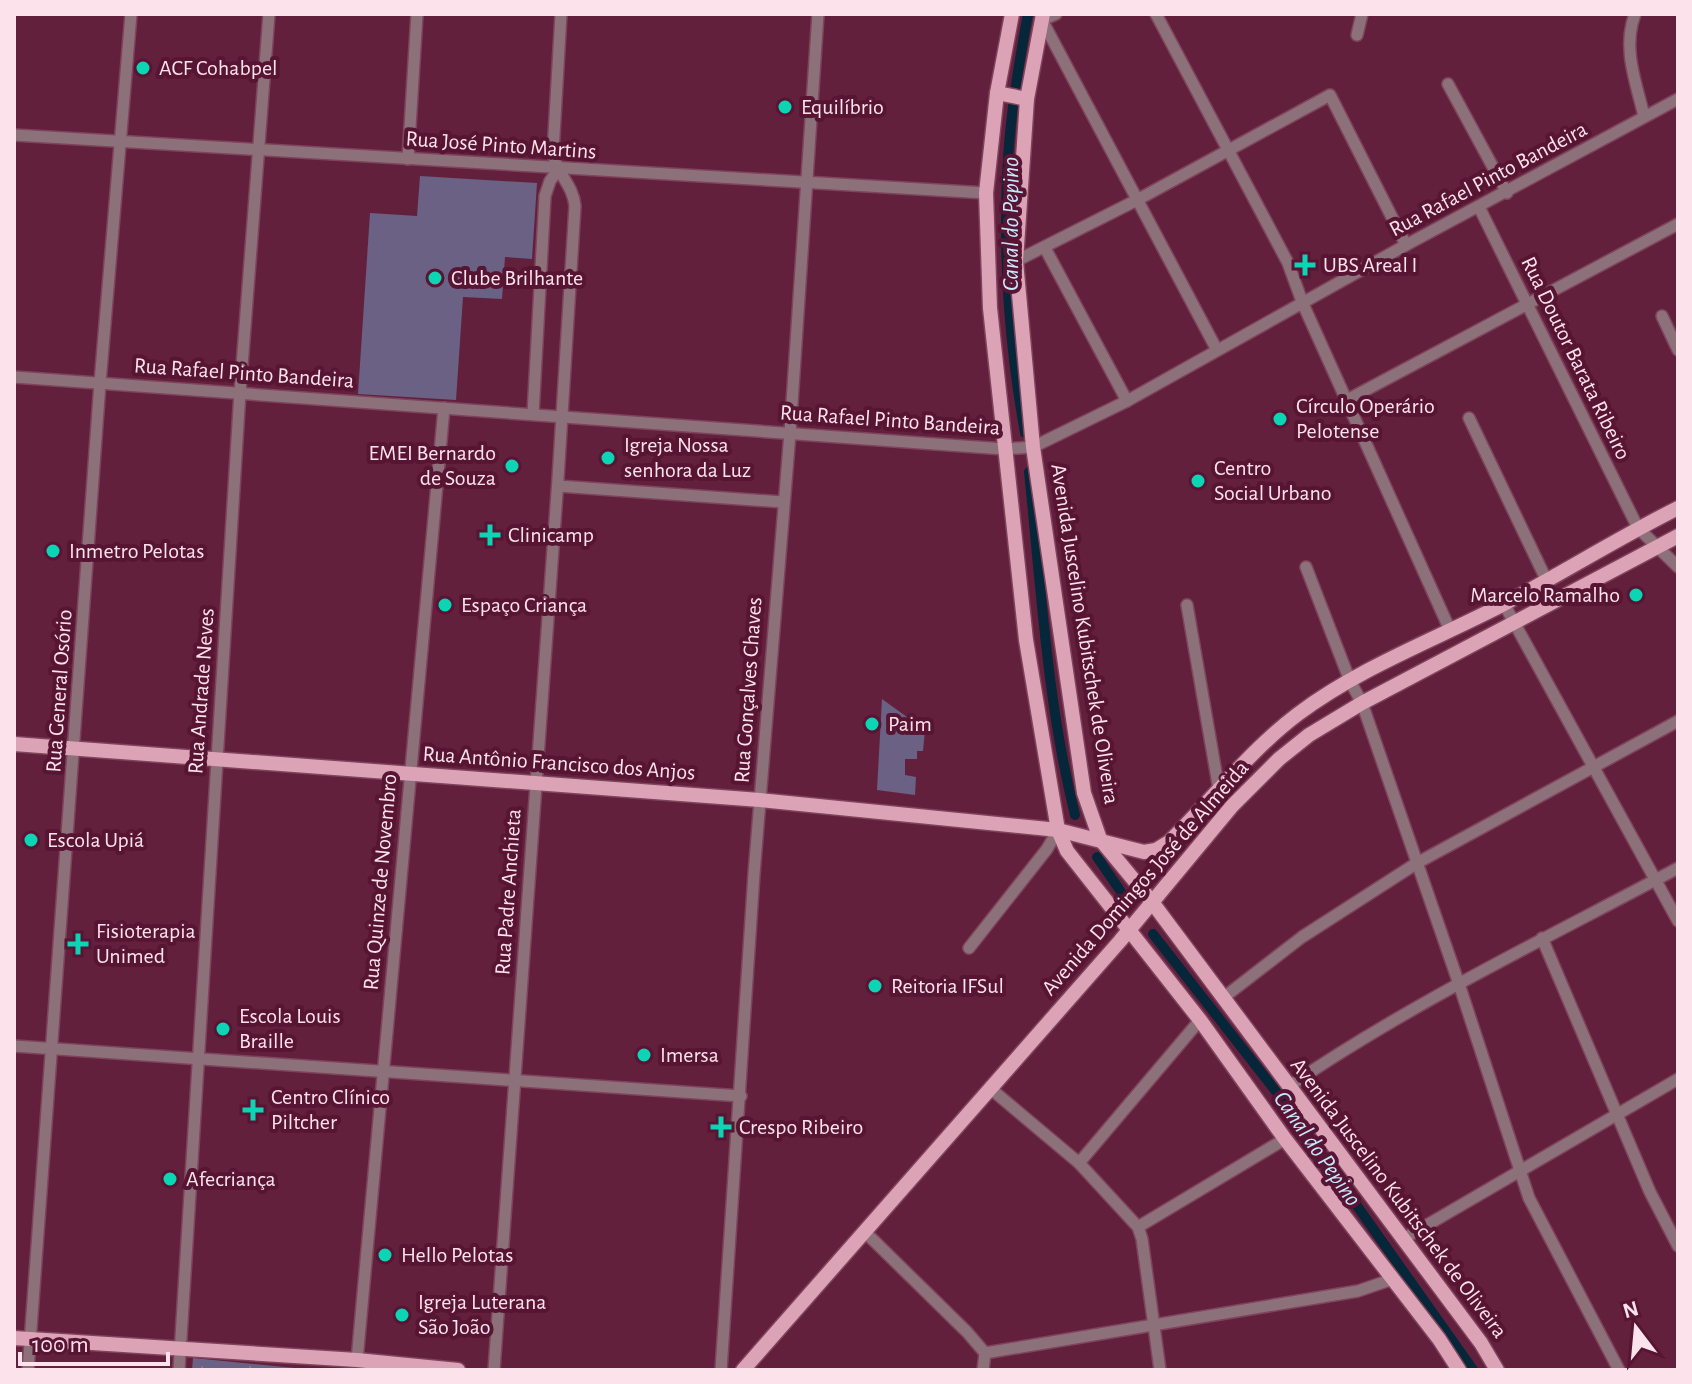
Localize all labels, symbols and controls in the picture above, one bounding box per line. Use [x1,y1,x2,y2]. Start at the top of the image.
place label: ACF Cohabpel [159,57,278,79]
marker: ACF Cohabpel [134,59,152,77]
place label: Equilíbrio [801,96,884,118]
marker: Equilíbrio [776,98,794,116]
street label: Rua Rafael Pinto Bandeira [1385,118,1591,240]
street label: Rua José Pinto Martins [405,127,597,163]
water label: Canal do Pepino [999,157,1023,291]
street label: Rua Doutor Barata Ribeiro [1517,253,1635,463]
marker: UBS Areal I [1294,254,1316,276]
place label: UBS Areal I [1323,254,1417,276]
place label: Clube Brilhante [451,267,583,289]
marker: Clube Brilhante [426,269,444,287]
street label: Rua Rafael Pinto Bandeira [133,354,355,392]
place label: Círculo Operário Pelotense [1296,395,1435,442]
street label: Rua Rafael Pinto Bandeira [779,401,1001,439]
marker: Círculo Operário Pelotense [1271,410,1289,428]
place label: Igreja Nossa senhora da Luz [624,434,751,481]
place label: EMEI Bernardo de Souza [368,442,496,489]
marker: Igreja Nossa senhora da Luz [599,449,617,467]
marker: EMEI Bernardo de Souza [503,457,521,475]
place label: Centro Social Urbano [1214,457,1332,504]
street label: Avenida Juscelino Kubitschek de Oliveira [1047,462,1123,806]
marker: Centro Social Urbano [1189,472,1207,490]
marker: Clinicamp [479,524,501,546]
place label: Clinicamp [508,524,594,546]
place label: Inmetro Pelotas [69,540,204,562]
marker: Inmetro Pelotas [44,542,62,560]
place label: Marcelo Ramalho [1470,584,1620,606]
marker: Marcelo Ramalho [1627,586,1645,604]
place label: Espaço Criança [461,594,587,616]
marker: Espaço Criança [436,596,454,614]
street label: Rua Gonçalves Chaves [731,596,765,784]
street label: Rua Andrade Neves [184,607,218,775]
street label: Rua General Osório [42,609,76,773]
place label: Paim [888,713,932,735]
marker: Paim [863,715,881,733]
street label: Rua Antônio Francisco dos Anjos [422,742,696,784]
street label: Avenida Domingos José de Almeida [1037,757,1253,999]
street label: Rua Quinze de Novembro [360,773,400,991]
street label: Rua Padre Anchieta [491,808,525,976]
place label: Escola Upiá [47,829,144,851]
marker: Escola Upiá [22,831,40,849]
place label: Fisioterapia Unimed [96,920,196,967]
marker: Fisioterapia Unimed [67,933,89,955]
place label: Reitoria IFSul [891,975,1004,997]
marker: Reitoria IFSul [866,977,884,995]
place label: Escola Louis Braille [239,1005,341,1052]
marker: Escola Louis Braille [214,1020,232,1038]
place label: Imersa [660,1044,719,1066]
marker: Imersa [635,1046,653,1064]
street label: Avenida Juscelino Kubitschek de Oliveira [1287,1054,1511,1342]
place label: Centro Clínico Piltcher [271,1086,390,1133]
water label: Canal do Pepino [1269,1087,1365,1211]
marker: Centro Clínico Piltcher [242,1099,264,1121]
marker: Crespo Ribeiro [710,1116,732,1138]
place label: Crespo Ribeiro [739,1116,863,1138]
place label: Afecriança [186,1168,276,1190]
marker: Afecriança [161,1170,179,1188]
place label: Hello Pelotas [401,1244,513,1266]
marker: Hello Pelotas [376,1246,394,1264]
north arrow [1596,1288,1676,1368]
place label: Igreja Luterana São João [418,1291,546,1338]
text: N [1620,1297,1641,1322]
marker: Igreja Luterana São João [393,1306,411,1324]
scale bar [20,1316,168,1366]
text: 100 m [32,1333,89,1357]

